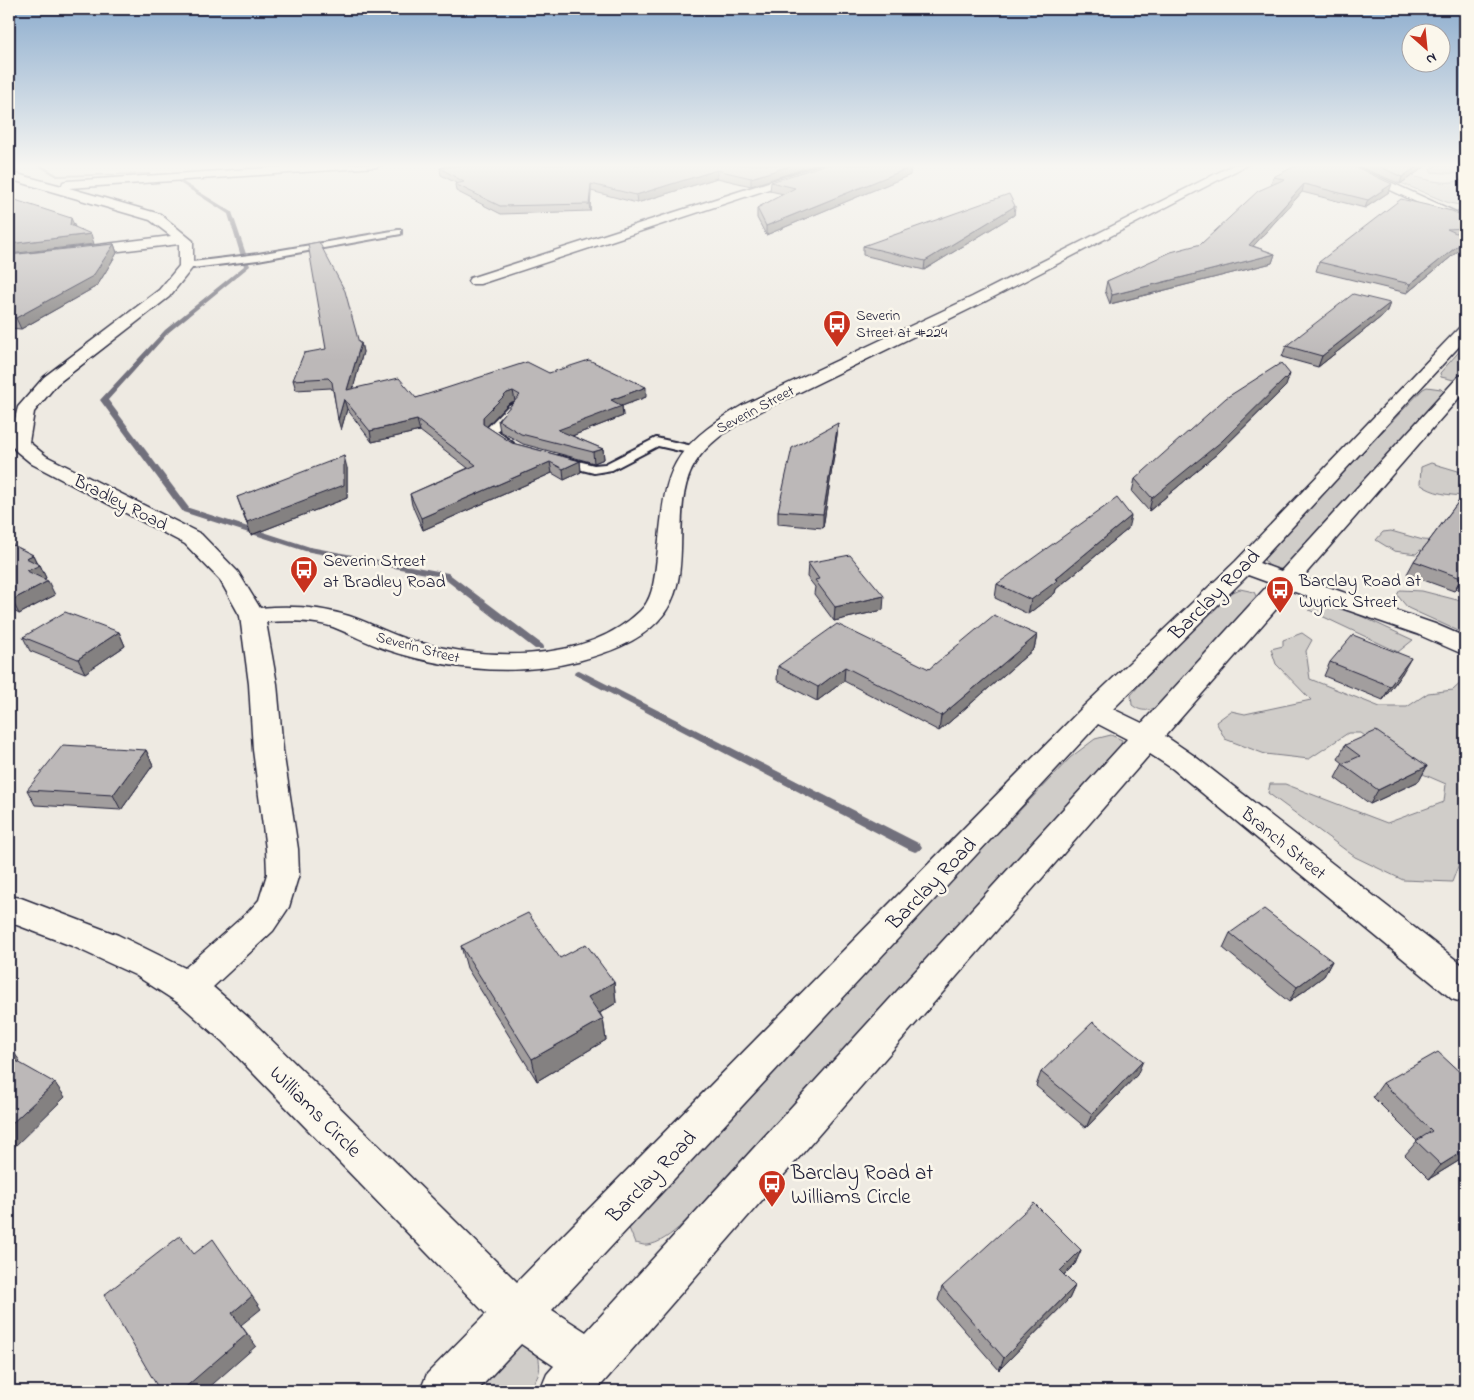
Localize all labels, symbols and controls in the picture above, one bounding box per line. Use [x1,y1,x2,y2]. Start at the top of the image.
north arrow [1402,22,1452,72]
text: N [1422,47,1440,70]
place label: Severin Street at #224 [856,305,947,344]
bus stop icon: Severin Street at #224 [822,309,852,348]
street label: Severin Street [713,380,798,440]
street label: Bradley Road [68,469,172,539]
street label: Barclay Road [1162,543,1270,650]
place label: Severin Street at Bradley Road [323,549,446,596]
bus stop icon: Severin Street at Bradley Road [289,555,319,594]
place label: Barclay Road at Wyrick Street [1298,569,1421,616]
bus stop icon: Barclay Road at Wyrick Street [1265,575,1295,614]
street label: Severin Street [374,626,462,670]
street label: Branch Street [1234,802,1331,887]
street label: Barclay Road [880,831,986,940]
street label: Williams Circle [262,1060,368,1166]
street label: Barclay Road [600,1124,706,1233]
place label: Barclay Road at Williams Circle [790,1159,933,1213]
bus stop icon: Barclay Road at Williams Circle [757,1169,787,1208]

